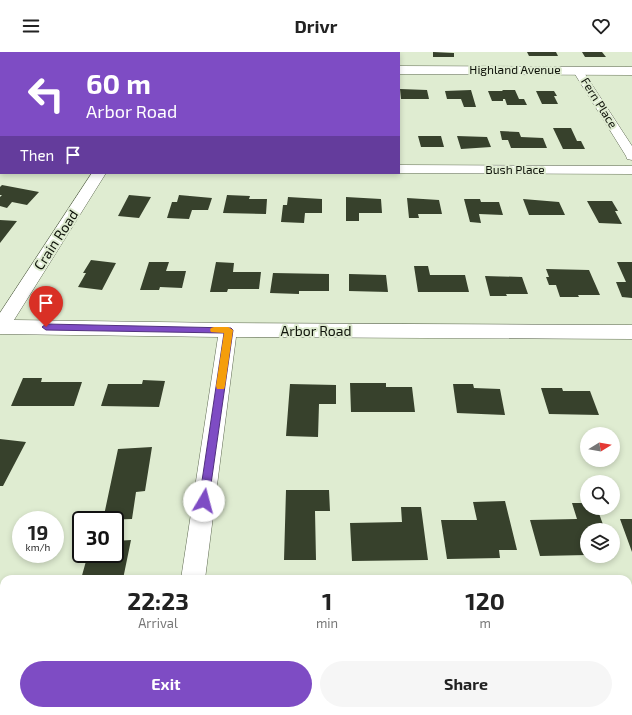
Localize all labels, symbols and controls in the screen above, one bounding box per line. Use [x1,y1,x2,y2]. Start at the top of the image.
icon: menu [20,15,42,37]
text: Drivr [295,15,337,37]
icon: heart [590,15,612,37]
street label: Highland Avenue [469,62,561,76]
text: 60 m [86,66,151,100]
icon: left [20,68,72,120]
street label: Fern Place [579,75,621,130]
text: Arbor Road [86,100,177,122]
icon: arrive [62,144,84,166]
text: Then [20,146,54,164]
street label: Bush Place [485,162,545,176]
street label: Crain Road [30,206,81,273]
pin [29,286,63,327]
icon: arrive [35,292,57,314]
street label: Arbor Road [281,322,351,339]
north arrow [580,427,620,467]
map controls [580,427,620,563]
button: search [580,475,620,515]
position arrow [183,480,225,522]
speed limit sign: 30 [72,511,124,563]
text: 19 [28,520,48,544]
button: layers [580,523,620,563]
text: km/h [26,541,50,553]
text: 22:23 [127,586,189,615]
text: 1 [322,586,332,615]
text: 120 [465,586,505,615]
text: Arrival [138,615,178,631]
text: min [316,615,338,631]
text: m [479,615,491,631]
button: Exit [20,661,312,707]
button: Share [320,661,612,707]

